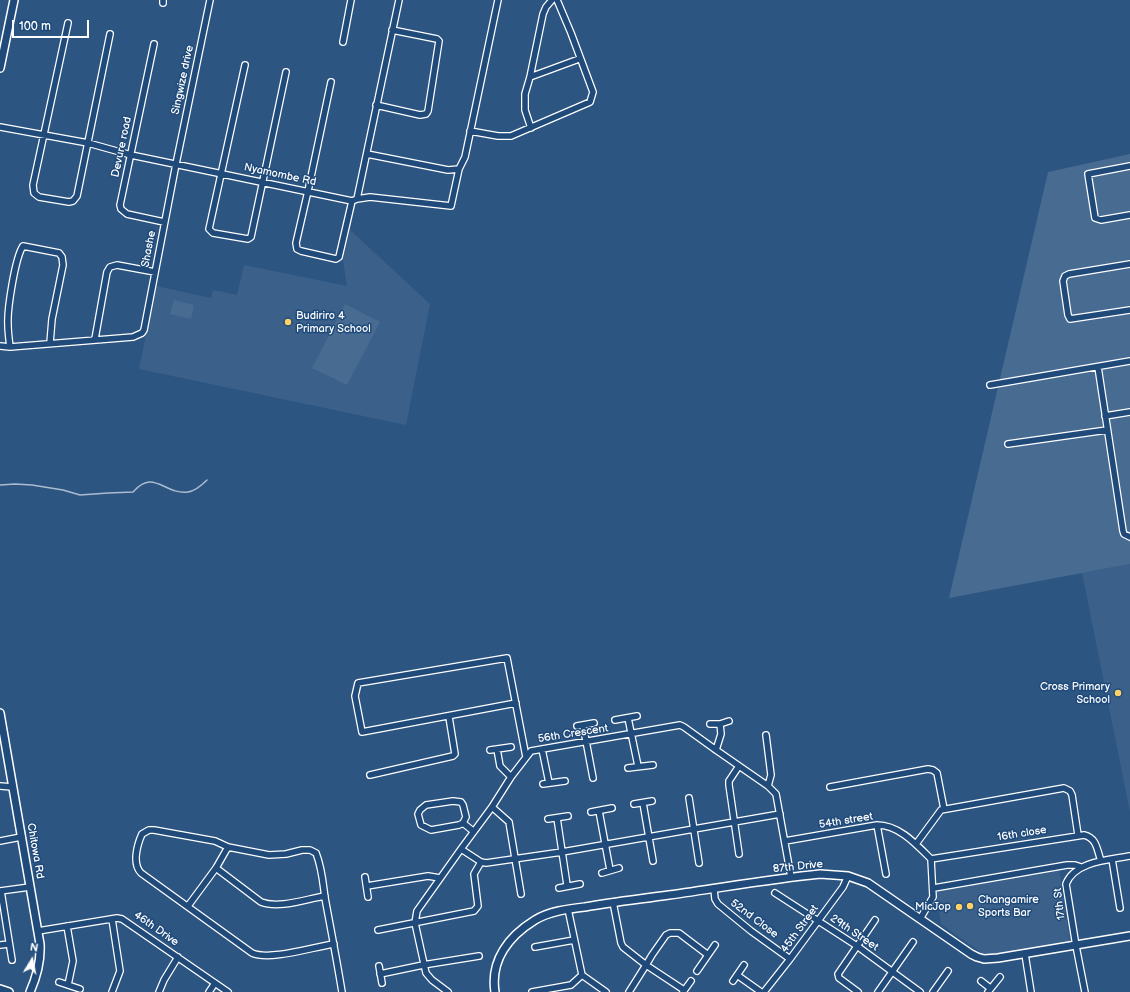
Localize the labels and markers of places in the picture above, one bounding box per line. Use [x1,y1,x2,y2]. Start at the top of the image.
place label: Budiriro 4 Primary School [296,309,371,335]
marker: Budiriro 4 Primary School [283,317,293,327]
place label: Cross Primary School [1040,680,1110,706]
marker: Cross Primary School [1113,688,1123,698]
place label: Changamire Sports Bar [978,893,1039,919]
place label: MicJop [915,900,951,914]
marker: Changamire Sports Bar [965,901,975,911]
marker: MicJop [954,902,964,912]

